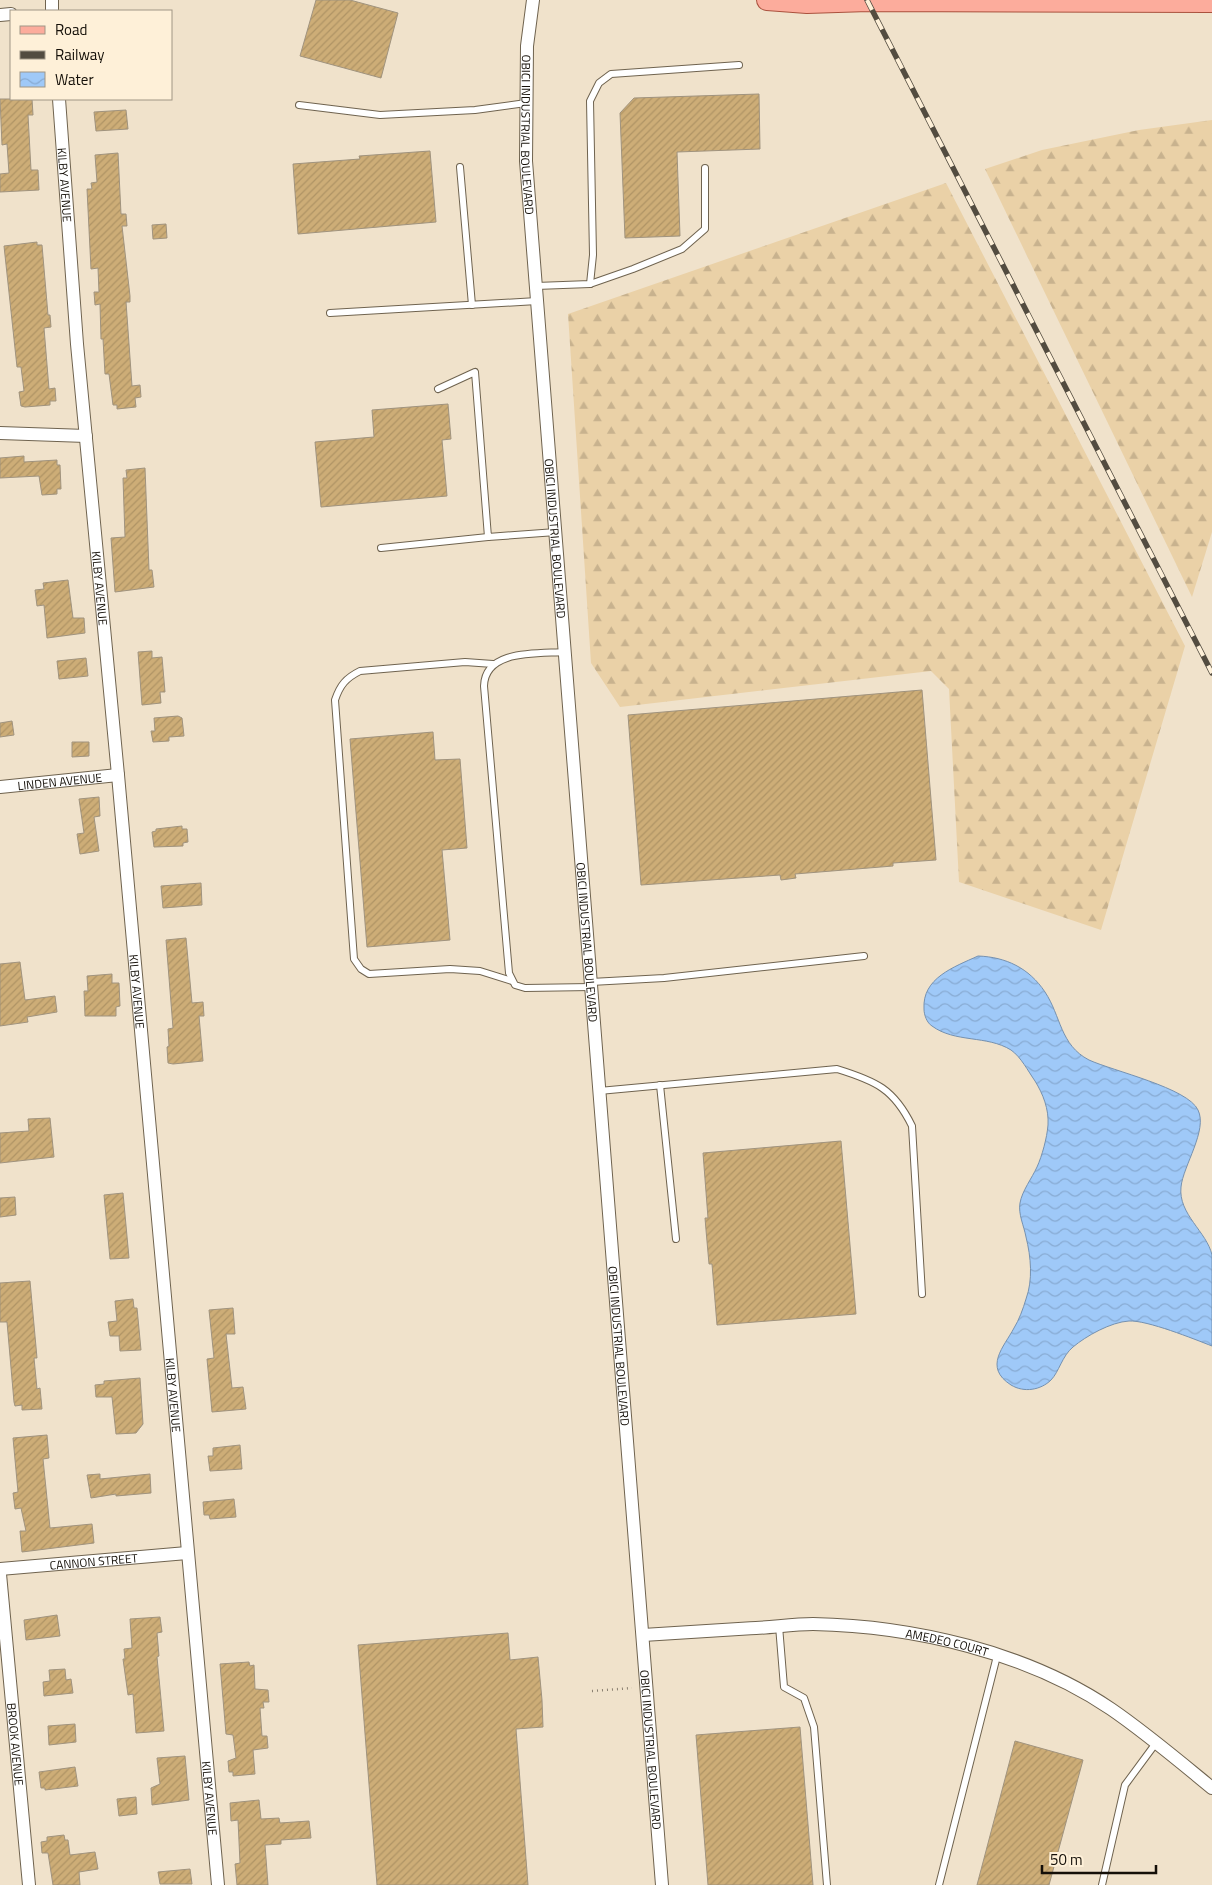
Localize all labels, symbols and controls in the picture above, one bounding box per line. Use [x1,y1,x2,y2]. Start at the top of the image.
legend [10,10,172,100]
text: Road [55,18,87,41]
text: Railway [55,43,105,66]
street label: OBICI INDUSTRIAL BOULEVARD [516,54,540,215]
text: Water [55,68,94,91]
street label: KILBY AVENUE [53,147,78,223]
street label: OBICI INDUSTRIAL BOULEVARD [540,458,572,619]
street label: KILBY AVENUE [87,550,113,627]
street label: LINDEN AVENUE [16,767,103,795]
street label: OBICI INDUSTRIAL BOULEVARD [572,862,603,1023]
street label: KILBY AVENUE [125,953,150,1030]
street label: OBICI INDUSTRIAL BOULEVARD [604,1265,635,1427]
street label: KILBY AVENUE [161,1357,187,1433]
street label: CANNON STREET [49,1548,139,1574]
street label: AMEDEO COURT [904,1623,992,1661]
street label: OBICI INDUSTRIAL BOULEVARD [636,1669,667,1830]
street label: BROOK AVENUE [3,1702,29,1787]
street label: KILBY AVENUE [197,1760,223,1837]
scale bar [1042,1842,1156,1874]
text: 50 m [1050,1848,1083,1871]

